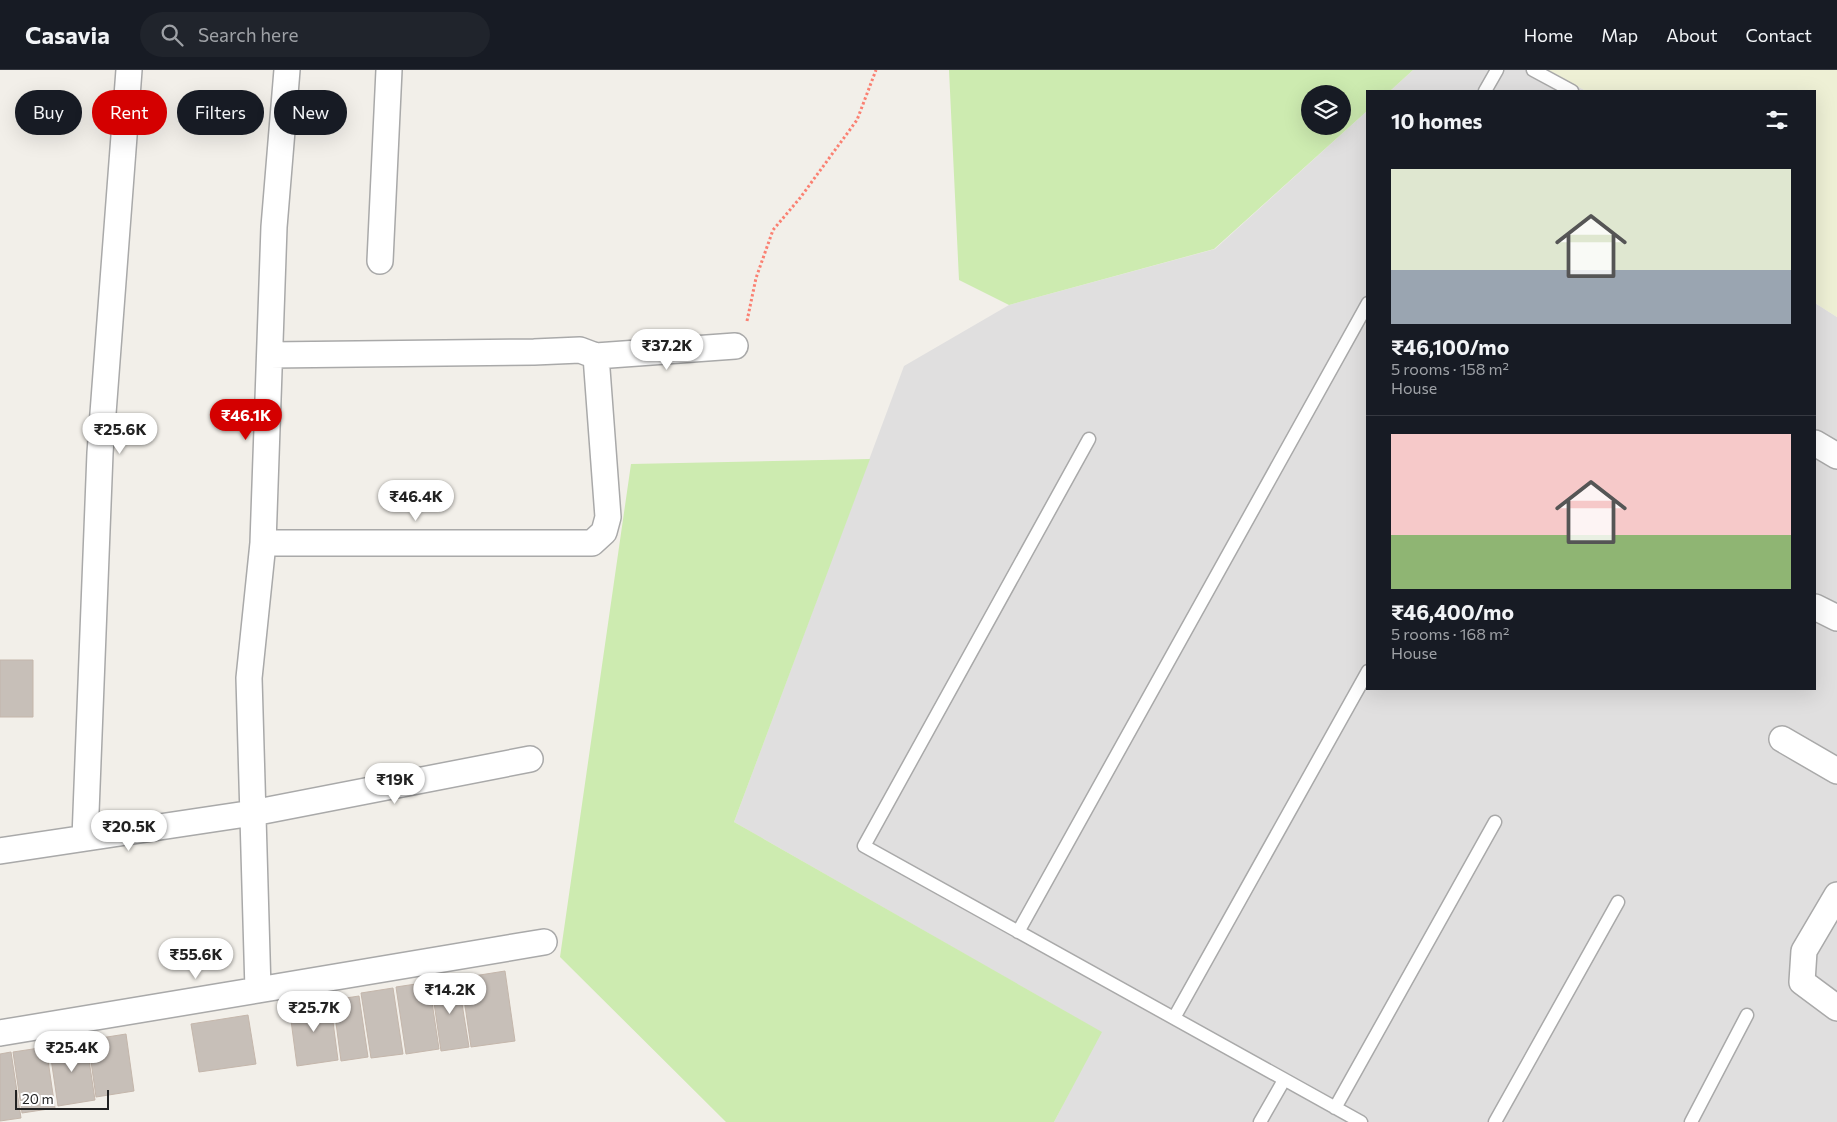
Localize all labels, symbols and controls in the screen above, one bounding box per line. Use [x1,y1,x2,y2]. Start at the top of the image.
search box [140,12,490,57]
text: Casavia [25,20,110,49]
icon: search [158,21,186,49]
text: Search here [198,23,298,46]
text: Home [1524,24,1573,46]
text: Map [1601,24,1638,46]
text: About [1666,24,1718,46]
text: Contact [1746,24,1812,46]
map controls [1301,85,1351,135]
button: layers [1301,85,1351,135]
chip: Buy [15,90,82,135]
chip: Rent [92,90,167,135]
chip: Filters [177,90,264,135]
chip: New [274,90,347,135]
icon: filters [1763,106,1791,134]
text: 10 homes [1391,108,1482,133]
icon: home [1546,201,1636,291]
pin: ₹37.2K [626,328,708,371]
text: ₹46,100/mo [1391,334,1509,359]
text: ₹37.2K [641,335,693,354]
text: 5 rooms · 158 m² [1391,359,1509,378]
text: House [1391,378,1437,397]
pin: ₹46.1K [205,398,287,441]
text: ₹46.1K [221,405,271,424]
pin: ₹25.6K [79,412,161,455]
text: ₹25.6K [93,419,147,438]
icon: home [1546,467,1636,557]
pin: ₹46.4K [375,480,457,522]
text: ₹46.4K [389,486,443,505]
text: ₹46,400/mo [1391,599,1514,624]
text: 5 rooms · 168 m² [1391,624,1509,643]
text: House [1391,643,1437,662]
pin: ₹19K [365,762,425,805]
text: ₹19K [376,769,414,788]
pin: ₹20.5K [88,810,170,852]
text: ₹20.5K [102,816,156,835]
pin: ₹55.6K [155,938,237,980]
text: ₹55.6K [169,944,223,963]
pin: ₹14.2K [409,972,491,1015]
text: ₹14.2K [424,979,476,998]
pin: ₹25.7K [273,990,355,1033]
text: ₹25.7K [288,997,340,1016]
pin: ₹25.4K [31,1030,113,1073]
text: ₹25.4K [45,1037,99,1056]
scale bar [15,1087,109,1110]
text: 20 m [22,1090,54,1107]

